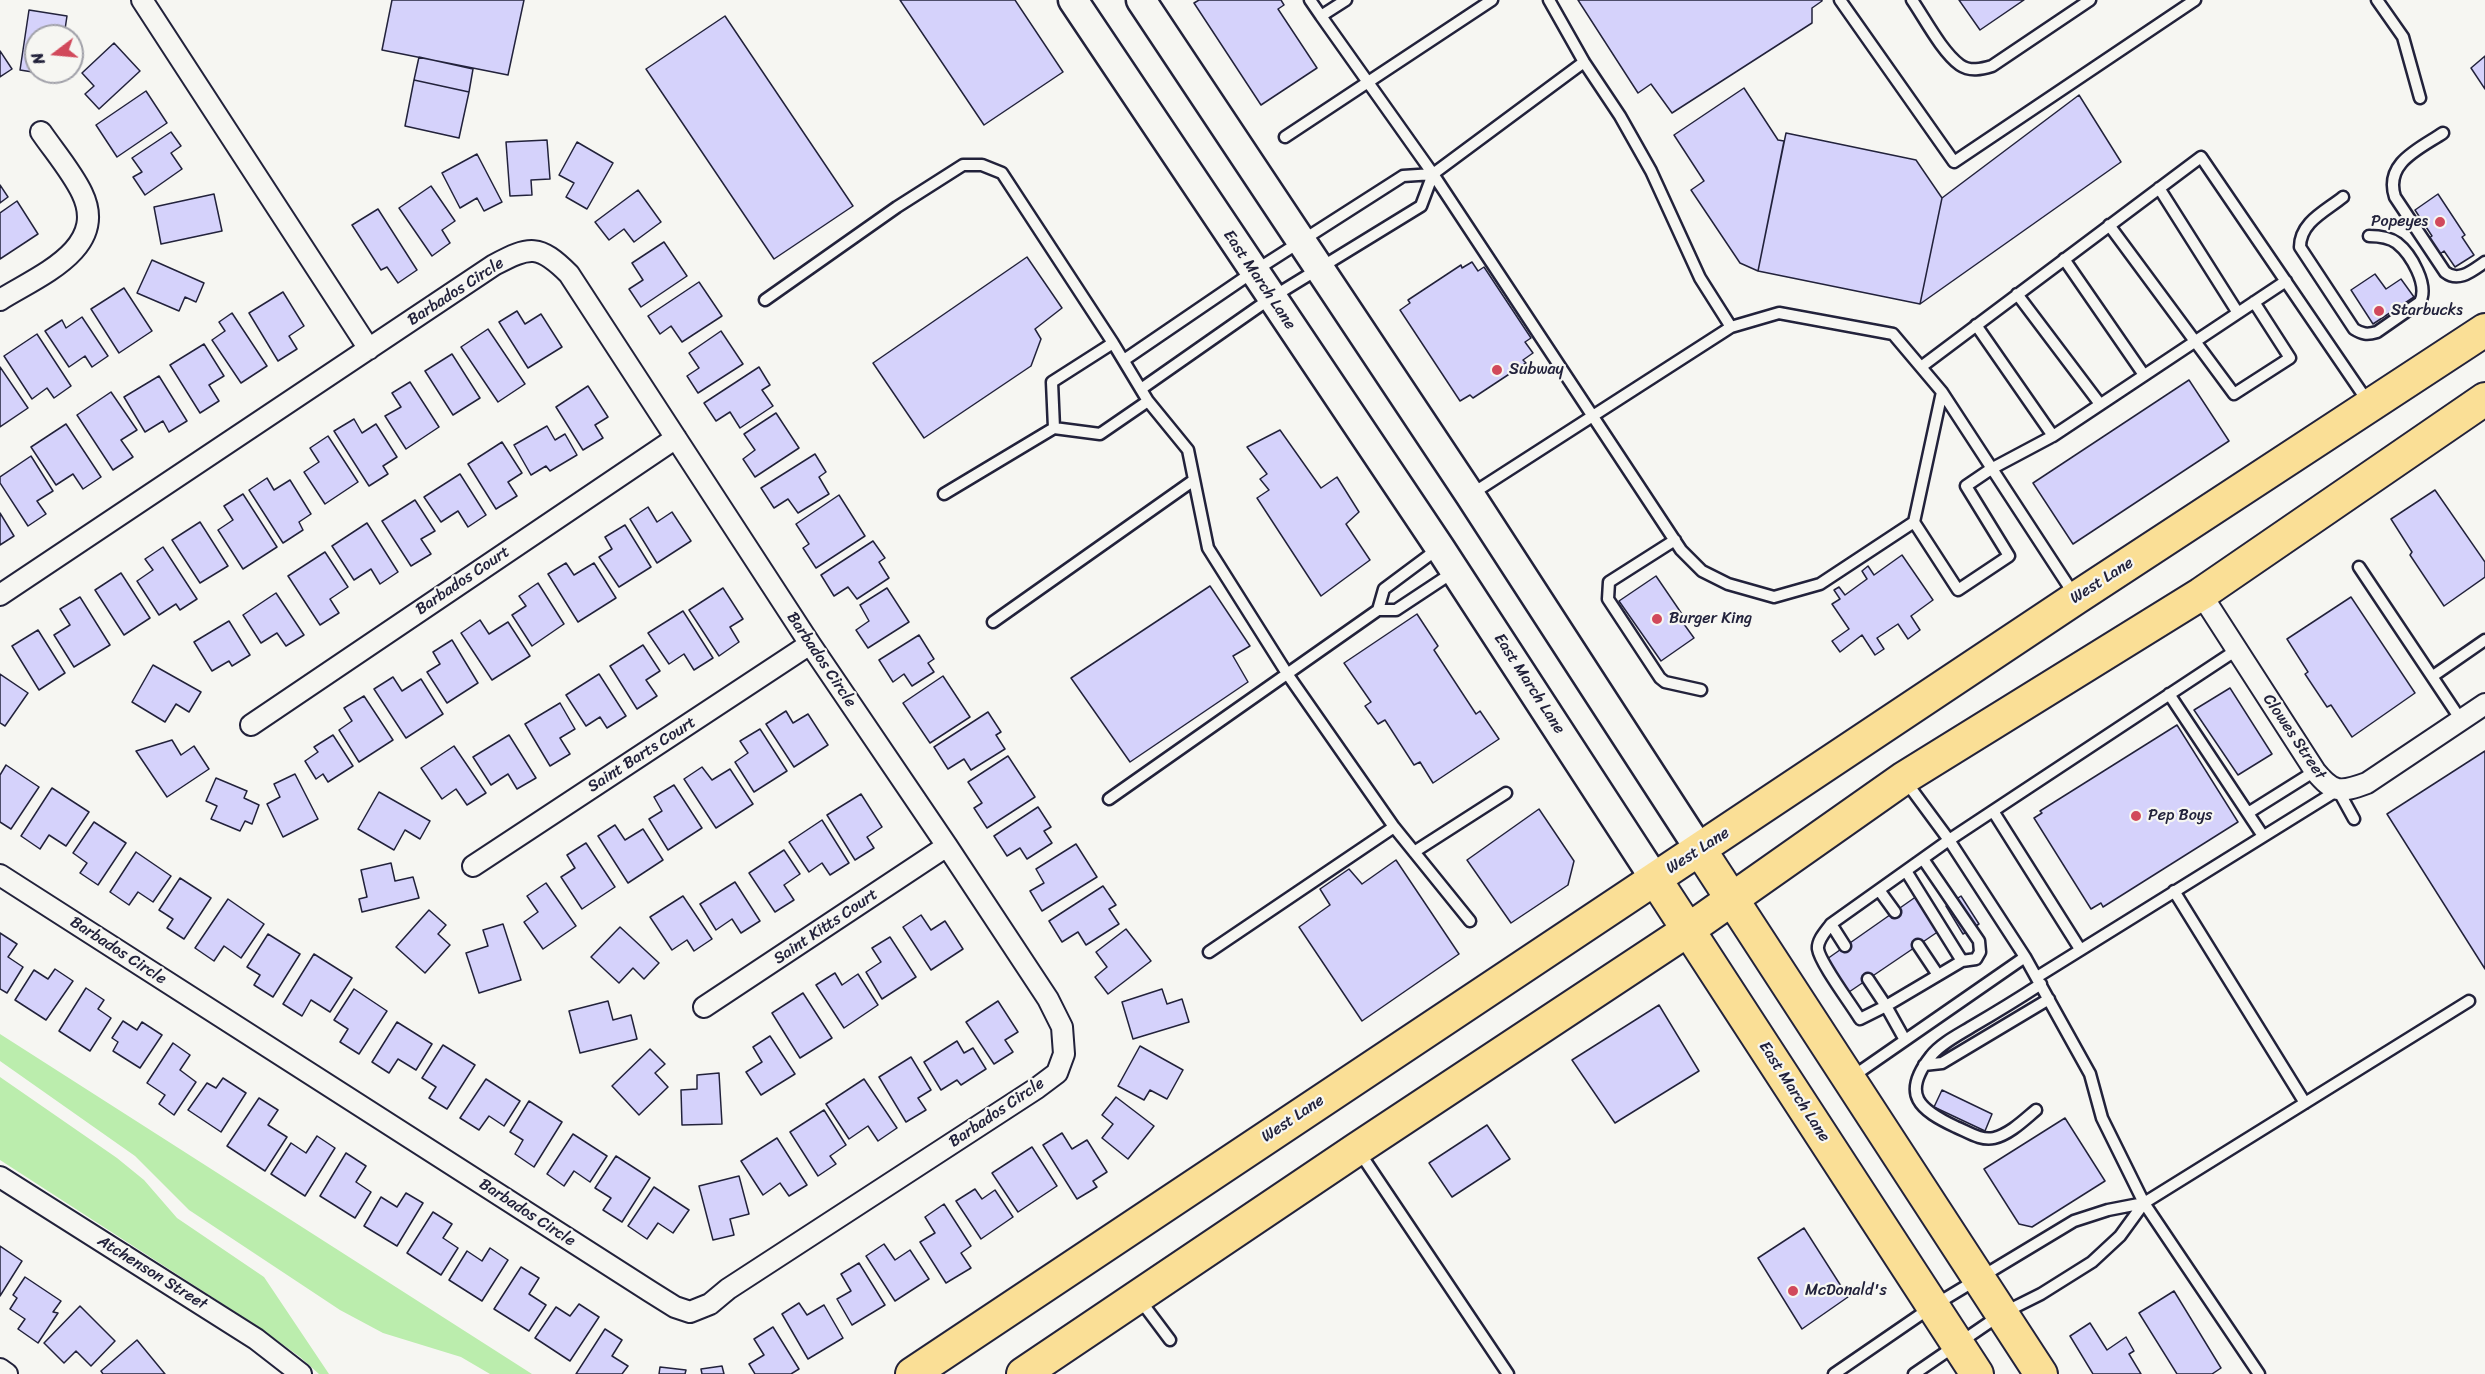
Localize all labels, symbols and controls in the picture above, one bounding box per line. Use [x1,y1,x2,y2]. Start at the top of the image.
north arrow [24,24,84,84]
text: N [23,49,54,68]
place label: Popeyes [2371,212,2428,232]
marker: Popeyes [2433,215,2447,229]
street label: East March Lane [1219,227,1299,333]
street label: Barbados Circle [404,254,508,330]
place label: Starbucks [2391,301,2463,321]
marker: Starbucks [2372,304,2386,318]
place label: Subway [1509,360,1564,380]
marker: Subway [1490,363,1504,377]
street label: Barbados Court [412,542,514,620]
street label: West Lane [2067,554,2137,608]
street label: Barbados Circle [782,609,860,711]
place label: Burger King [1669,609,1752,629]
marker: Burger King [1650,612,1664,626]
street label: East March Lane [1489,630,1569,738]
street label: Clowes Street [2258,691,2330,783]
street label: Saint Barts Court [584,713,700,797]
place label: Pep Boys [2148,806,2212,826]
marker: Pep Boys [2129,809,2143,823]
street label: West Lane [1663,824,1733,878]
street label: Saint Kitts Court [770,885,882,969]
street label: Barbados Circle [66,913,170,989]
street label: East March Lane [1754,1038,1834,1146]
street label: Barbados Circle [946,1074,1048,1152]
street label: West Lane [1258,1091,1328,1147]
street label: Barbados Circle [475,1175,579,1251]
street label: Atchenson Street [94,1232,210,1314]
place label: McDonald's [1805,1281,1887,1301]
marker: McDonald's [1786,1284,1800,1298]

